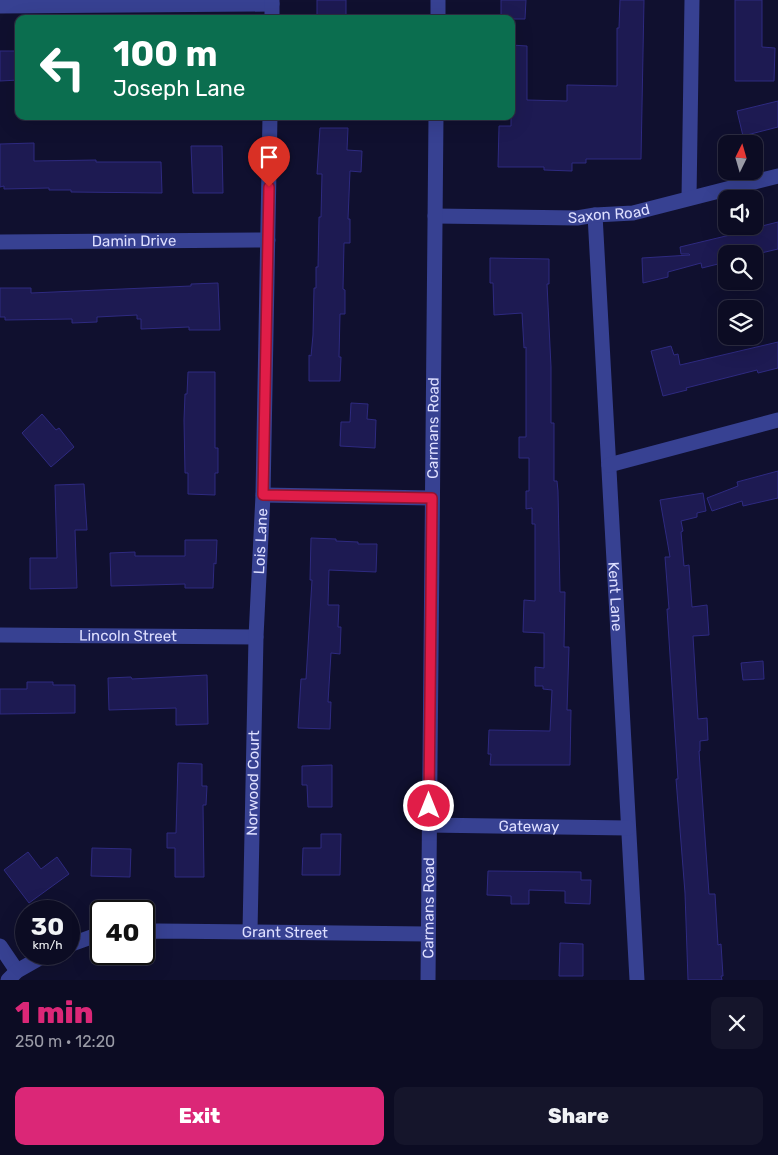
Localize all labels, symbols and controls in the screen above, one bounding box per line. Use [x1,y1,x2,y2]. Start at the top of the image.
text: 100 m [113,33,218,75]
icon: left [30,35,95,100]
text: Joseph Lane [113,75,245,102]
north arrow [718,135,762,180]
map controls [718,135,763,345]
pin [248,136,290,187]
icon: arrive [255,143,283,171]
button: sound [718,190,763,235]
street label: Saxon Road [568,200,652,227]
street label: Damin Drive [92,232,176,250]
button: search [718,245,763,290]
button: layers [718,300,763,345]
street label: Carmans Road [424,377,443,479]
street label: Lois Lane [250,508,271,575]
street label: Kent Lane [604,561,626,632]
street label: Lincoln Street [79,627,177,645]
street label: Norwood Court [243,730,263,836]
position arrow [402,779,454,831]
street label: Gateway [498,817,559,836]
street label: Carmans Road [419,857,438,959]
speed limit sign: 40 [90,900,155,965]
text: 30 [31,912,64,941]
street label: Grant Street [242,923,328,942]
text: km/h [33,938,62,952]
text: 1 min [15,995,93,1031]
button: close [711,997,763,1049]
text: 250 m · 12:20 [15,1032,115,1051]
button: Exit [15,1087,384,1145]
button: Share [394,1087,763,1145]

